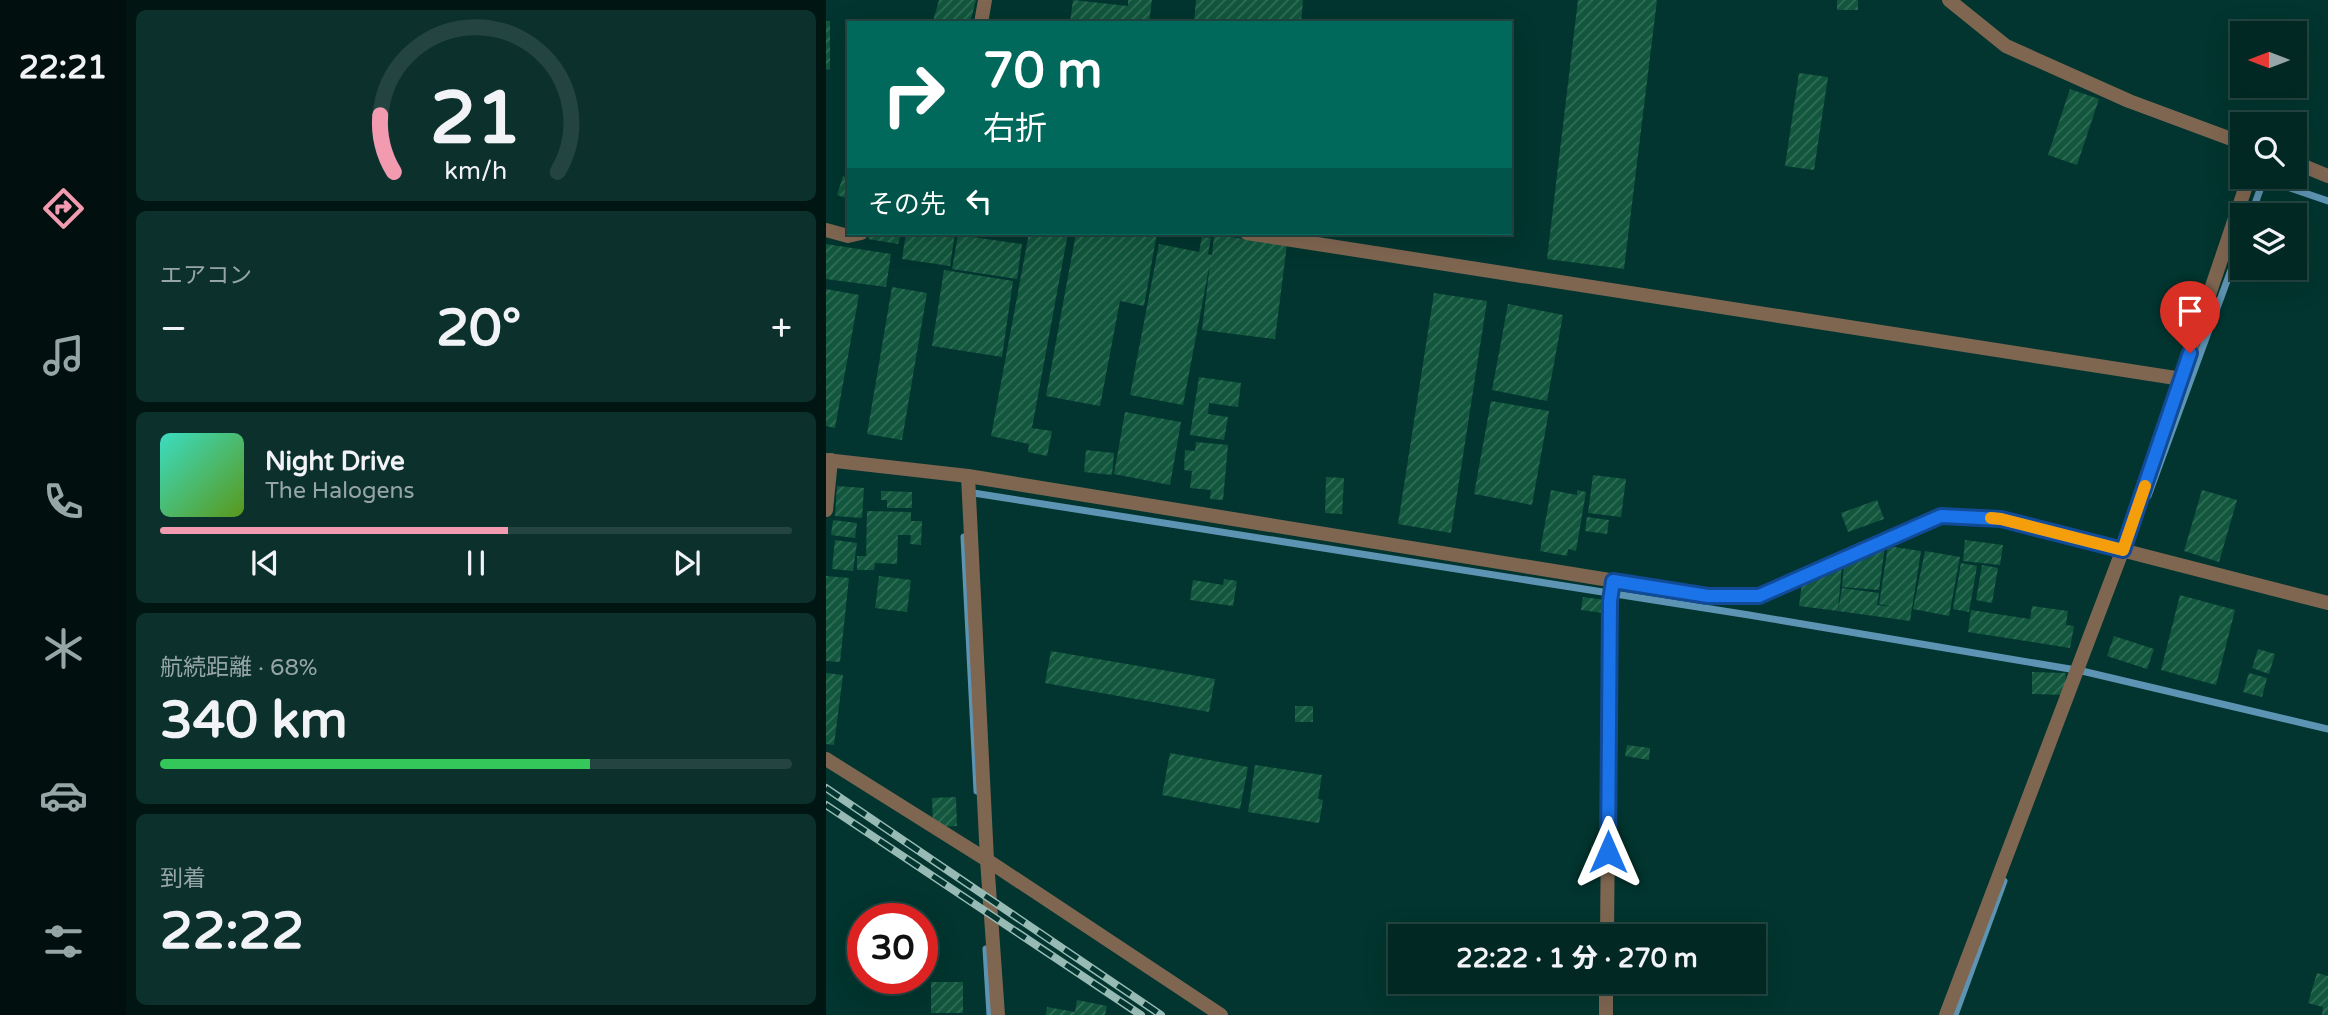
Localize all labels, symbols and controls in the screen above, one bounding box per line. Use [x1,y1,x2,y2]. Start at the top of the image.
north arrow [2230,21,2306,98]
map controls [2230,21,2307,280]
text: 70 m [983,42,1102,101]
text: 22:21 [19,49,107,87]
icon: right [868,49,959,140]
text: 21 [430,75,522,163]
text: 右折 [983,110,1047,148]
button: search [2230,112,2307,189]
text: km/h [445,155,507,185]
icon: left [960,182,998,220]
icon: directions [39,184,88,233]
text: その先 [868,189,946,220]
button: layers [2230,203,2307,280]
text: エアコン [160,262,252,290]
pin [2160,281,2220,353]
icon: arrive [2171,292,2209,330]
text: 20° [436,297,521,360]
text: − [160,306,187,352]
text: + [771,306,792,352]
icon: music [39,331,88,380]
text: Night Drive [265,446,405,477]
icon: phone [39,477,88,526]
text: The Halogens [265,477,414,505]
icon: previous [246,544,284,582]
icon: pause [457,544,495,582]
icon: next [668,544,706,582]
icon: climate [39,624,88,673]
text: 航続距離 · 68% [160,654,318,682]
text: 340 km [160,689,348,752]
icon: car [39,771,88,820]
position arrow [1571,815,1645,889]
text: 到着 [160,865,206,893]
text: 22:22 [160,900,304,963]
speed limit sign: 30 [847,903,938,994]
icon: filters [39,917,88,966]
text: 22:22 · 1 分 · 270 m [1456,943,1698,974]

